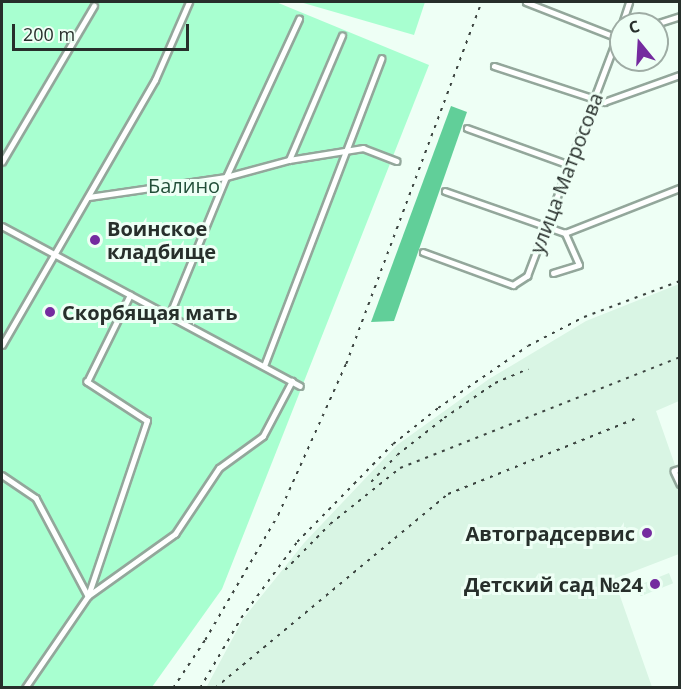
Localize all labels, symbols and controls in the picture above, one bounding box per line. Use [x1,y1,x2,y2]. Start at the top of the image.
scale bar [15,12,192,50]
north arrow [609,12,669,72]
text: С [626,15,642,39]
text: 200 m [23,22,75,46]
street label: улица Матросова [524,89,608,257]
park label: Балино [148,173,220,197]
place label: Воинское кладбище [107,216,216,263]
marker: Воинское кладбище [88,233,102,247]
place label: Скорбящая мать [62,300,238,324]
marker: Скорбящая мать [43,305,57,319]
place label: Автоградсервис [466,521,635,545]
marker: Автоградсервис [640,526,654,540]
place label: Детский сад №24 [464,572,643,596]
marker: Детский сад №24 [648,577,662,591]

